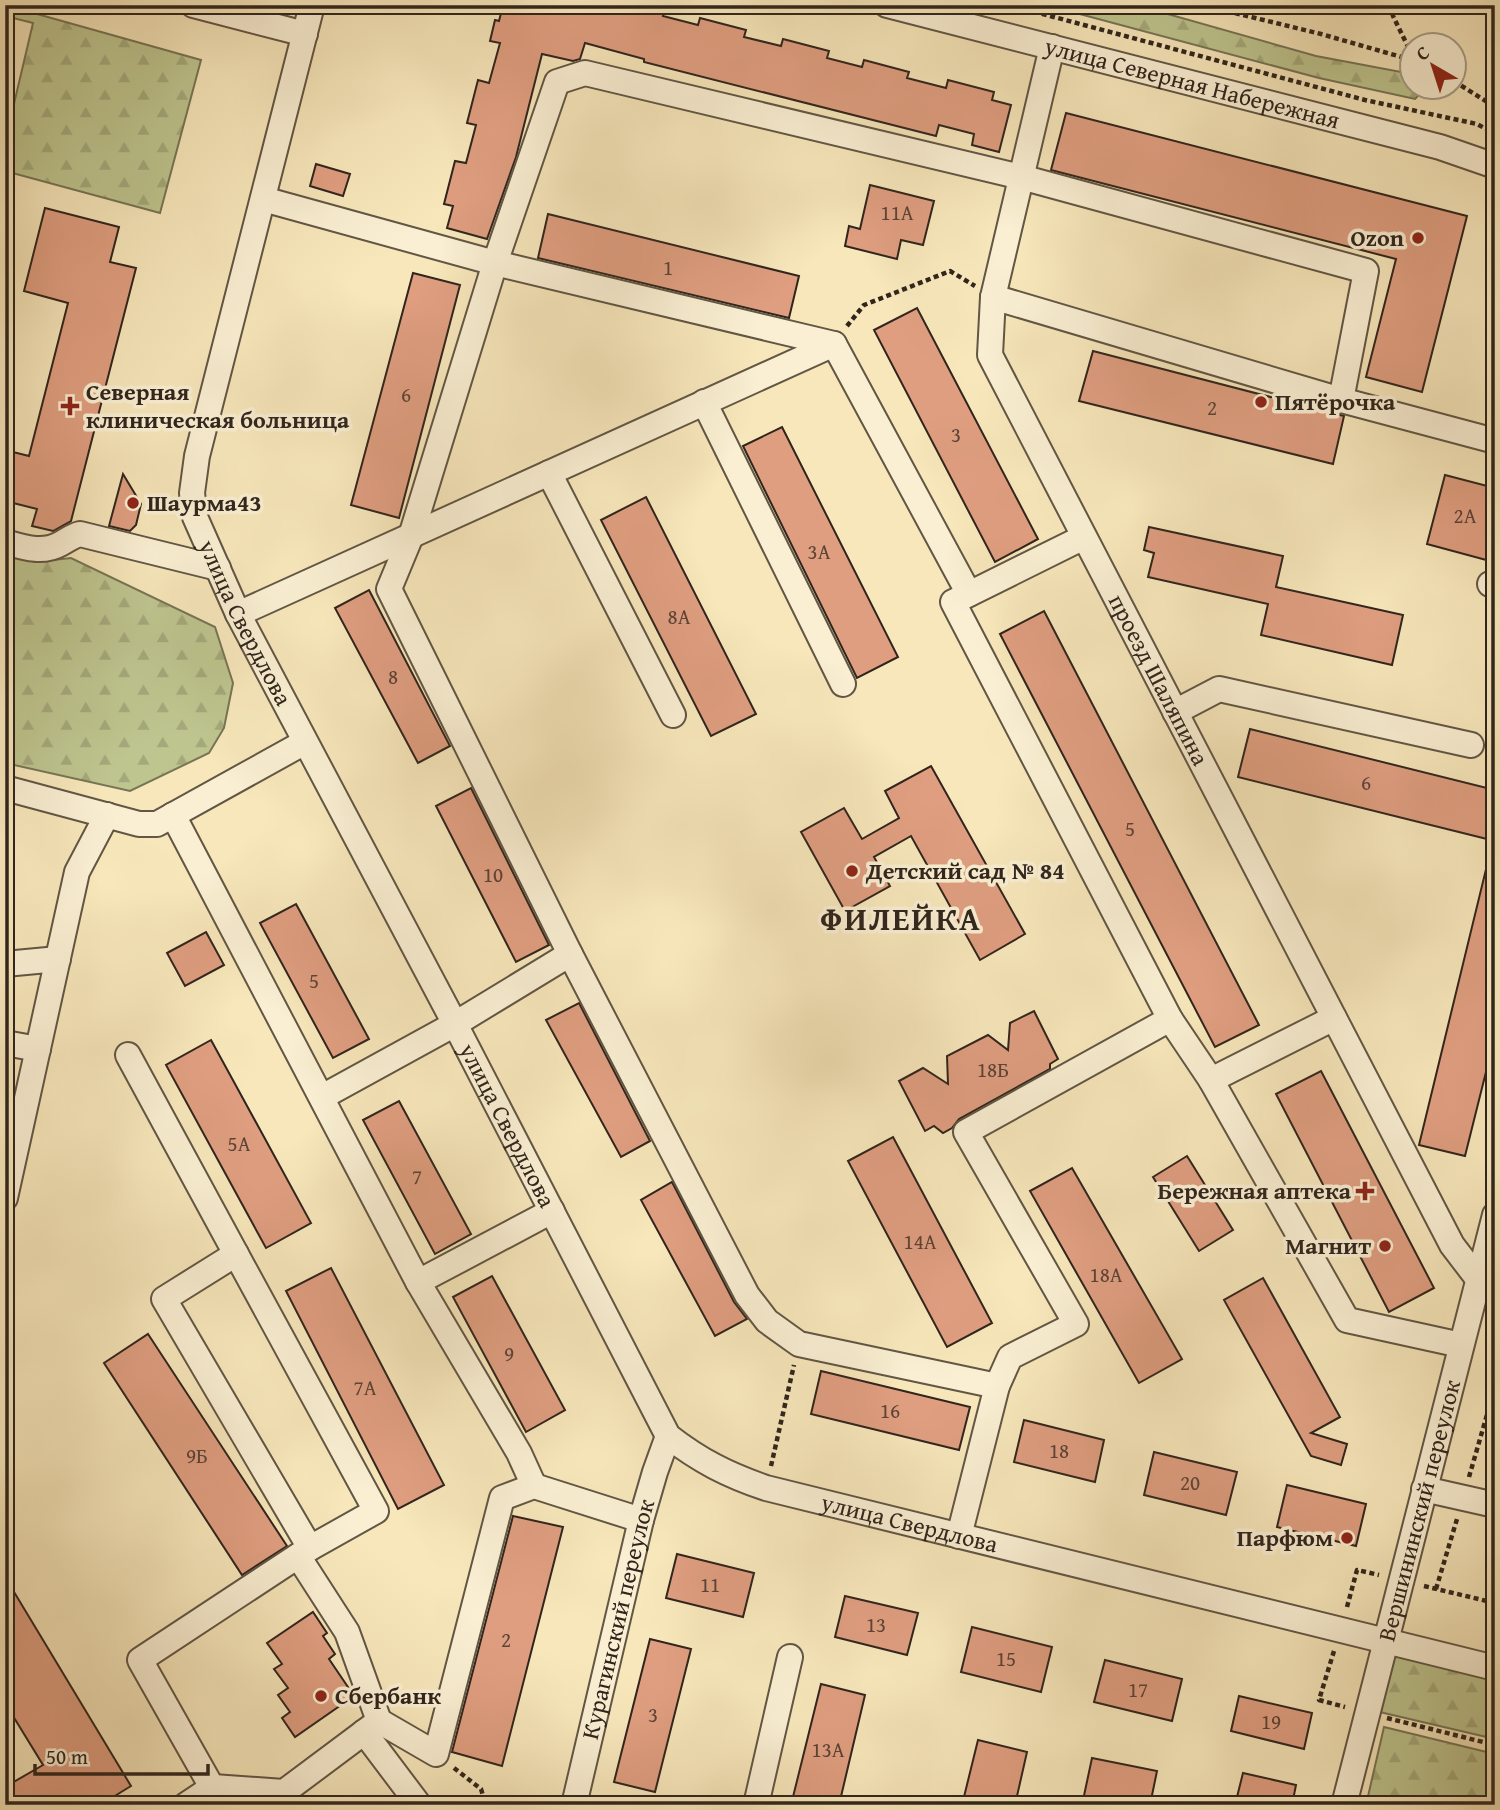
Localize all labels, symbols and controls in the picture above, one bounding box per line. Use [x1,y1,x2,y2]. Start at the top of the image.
street label: улица Северная Набережная [1040,28,1344,138]
north arrow [1398,32,1468,102]
text: С [1409,38,1435,67]
house number: 11А [881,197,914,228]
place label: Ozon [1351,220,1404,255]
marker: Ozon [1410,230,1426,246]
house number: 1 [663,252,673,283]
place label: Северная клиническая больница [86,374,350,437]
house number: 6 [401,379,411,410]
place label: Пятёрочка [1275,384,1396,419]
house number: 2 [1207,392,1217,423]
marker: Пятёрочка [1253,394,1269,410]
marker: Северная клиническая больница [60,396,80,416]
house number: 3 [951,419,961,450]
place label: Шаурма43 [147,485,262,520]
marker: Шаурма43 [125,495,141,511]
house number: 2А [1454,500,1477,531]
street label: улица Свердлова [190,533,302,712]
house number: 3А [808,536,831,567]
street label: проезд Шаляпина [1100,588,1218,772]
house number: 8А [668,601,691,632]
house number: 8 [388,661,398,692]
house number: 6 [1361,767,1371,798]
house number: 5 [1125,813,1135,844]
place label: Детский сад № 84 [865,853,1065,888]
house number: 10 [483,859,503,890]
marker: Детский сад № 84 [844,863,860,879]
district label: ФИЛЕЙКА [820,895,982,942]
house number: 5 [309,965,319,996]
street label: улица Свердлова [450,1036,565,1214]
house number: 18Б [977,1054,1009,1085]
house number: 5А [228,1128,251,1159]
house number: 7 [412,1161,422,1192]
place label: Бережная аптека [1157,1173,1352,1208]
marker: Бережная аптека [1357,1183,1373,1199]
house number: 14А [904,1226,937,1257]
place label: Магнит [1285,1228,1371,1263]
marker: Магнит [1377,1238,1393,1254]
house number: 18А [1090,1259,1123,1290]
house number: 9 [504,1338,514,1369]
house number: 7А [354,1372,377,1403]
street label: Вершининский переулок [1369,1375,1469,1645]
house number: 16 [880,1395,900,1426]
house number: 18 [1049,1435,1069,1466]
house number: 9Б [186,1440,208,1471]
house number: 20 [1180,1467,1200,1498]
street label: улица Свердлова [817,1484,1002,1562]
street label: Курагинский переулок [572,1494,663,1743]
place label: Парфюм [1237,1520,1333,1555]
marker: Парфюм [1339,1530,1355,1546]
house number: 11 [700,1569,720,1600]
house number: 13 [866,1609,886,1640]
house number: 2 [501,1624,511,1655]
house number: 15 [996,1643,1016,1674]
house number: 17 [1128,1674,1148,1705]
place label: Сбербанк [335,1678,441,1713]
marker: Сбербанк [313,1688,329,1704]
house number: 3 [648,1699,658,1730]
house number: 19 [1261,1706,1281,1737]
scale bar [35,1733,208,1777]
house number: 13А [812,1734,845,1765]
text: 50 m [46,1741,88,1772]

